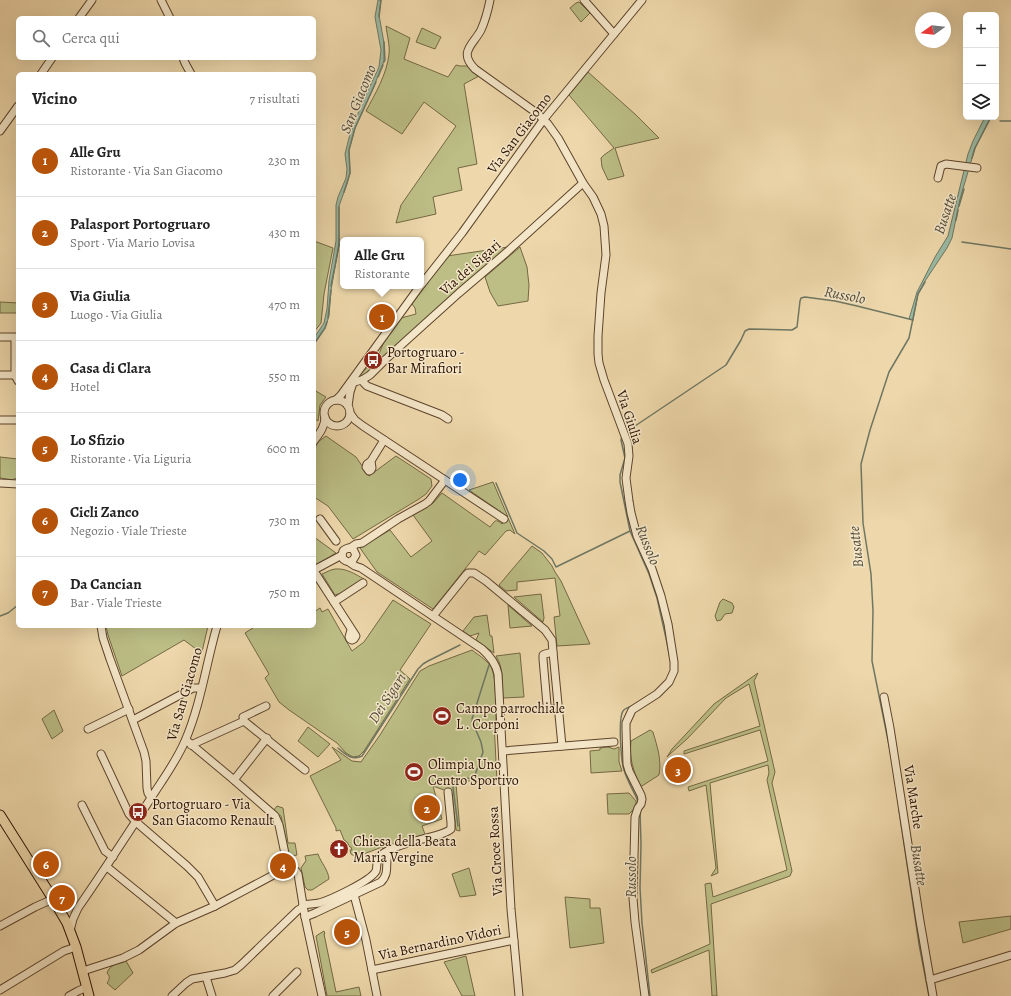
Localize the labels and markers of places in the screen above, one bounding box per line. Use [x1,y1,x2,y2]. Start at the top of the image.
pin: 1 [369,302,395,332]
place label: Portogruaro - Bar Mirafiori [387,343,465,378]
bus stop icon: Portogruaro - Bar Mirafiori [362,349,384,371]
place label: Campo parrochiale L . Corponi [456,699,565,734]
sports icon: Campo parrochiale L . Corponi [431,705,453,727]
place label: Olimpia Uno Centro Sportivo [428,755,519,790]
pin: 3 [665,755,691,785]
sports icon: Olimpia Uno Centro Sportivo [403,761,425,783]
pin: 2 [414,793,440,823]
place label: Portogruaro - Via San Giacomo Renault [152,795,274,830]
bus stop icon: Portogruaro - Via San Giacomo Renault [127,801,149,823]
place label: Chiesa della Beata Maria Vergine [353,832,457,867]
church icon: Chiesa della Beata Maria Vergine [328,838,350,860]
pin: 6 [33,849,59,879]
pin: 4 [270,851,296,881]
pin: 7 [49,883,75,913]
pin: 5 [334,917,360,947]

